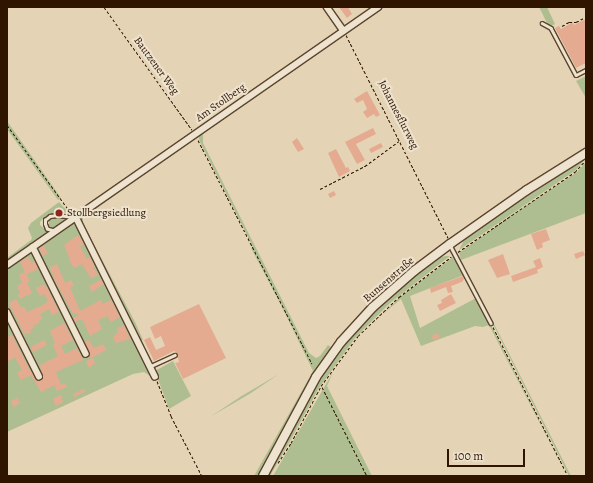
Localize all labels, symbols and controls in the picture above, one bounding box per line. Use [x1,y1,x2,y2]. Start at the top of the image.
street label: Bautzener Weg [131,34,181,98]
street label: Johannesflurweg [375,78,421,152]
street label: Am Stollberg [193,81,249,125]
place label: Stollbergsiedlung [67,206,146,220]
marker: Stollbergsiedlung [54,208,64,218]
street label: Bunsenstraße [361,254,417,306]
scale bar [449,441,527,467]
text: 100 m [454,448,483,464]

